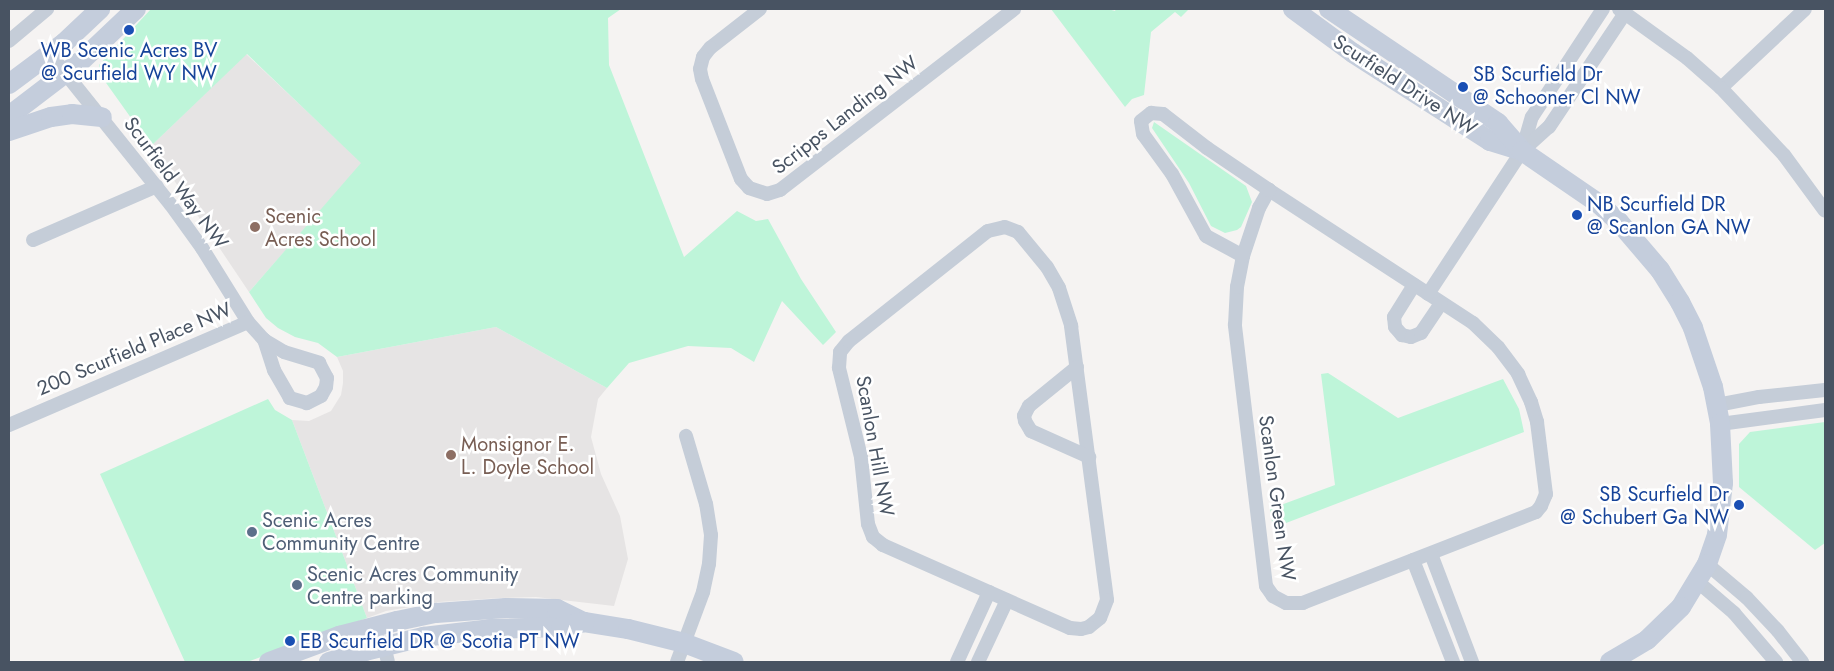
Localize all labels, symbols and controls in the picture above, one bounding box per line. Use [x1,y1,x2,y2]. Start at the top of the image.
marker: WB Scenic Acres BV @ Scurfield WY NW [123,24,135,36]
street label: Scurfield Drive NW [1328,29,1482,141]
place label: WB Scenic Acres BV @ Scurfield WY NW [41,38,217,85]
street label: Scripps Landing NW [767,51,923,179]
place label: SB Scurfield Dr @ Schooner Cl NW [1473,63,1641,110]
marker: SB Scurfield Dr @ Schooner Cl NW [1457,81,1469,93]
street label: Scurfield Way NW [119,112,233,254]
place label: NB Scurfield DR @ Scanlon GA NW [1587,192,1750,239]
place label: Scenic Acres School [265,204,376,251]
marker: NB Scurfield DR @ Scanlon GA NW [1571,209,1583,221]
marker: Scenic Acres School [249,221,261,233]
street label: 200 Scurfield Place NW [33,297,235,401]
street label: Scanlon Hill NW [851,374,899,518]
street label: Scanlon Green NW [1253,414,1301,582]
place label: Monsignor E. L. Doyle School [461,432,594,479]
marker: Monsignor E. L. Doyle School [445,449,457,461]
place label: SB Scurfield Dr @ Schubert Ga NW [1560,482,1729,529]
marker: SB Scurfield Dr @ Schubert Ga NW [1733,499,1745,511]
place label: Scenic Acres Community Centre [262,508,420,555]
marker: Scenic Acres Community Centre [246,526,258,538]
place label: Scenic Acres Community Centre parking [307,562,518,609]
marker: Scenic Acres Community Centre parking [291,579,303,591]
place label: EB Scurfield DR @ Scotia PT NW [300,629,579,653]
marker: EB Scurfield DR @ Scotia PT NW [284,635,296,647]

